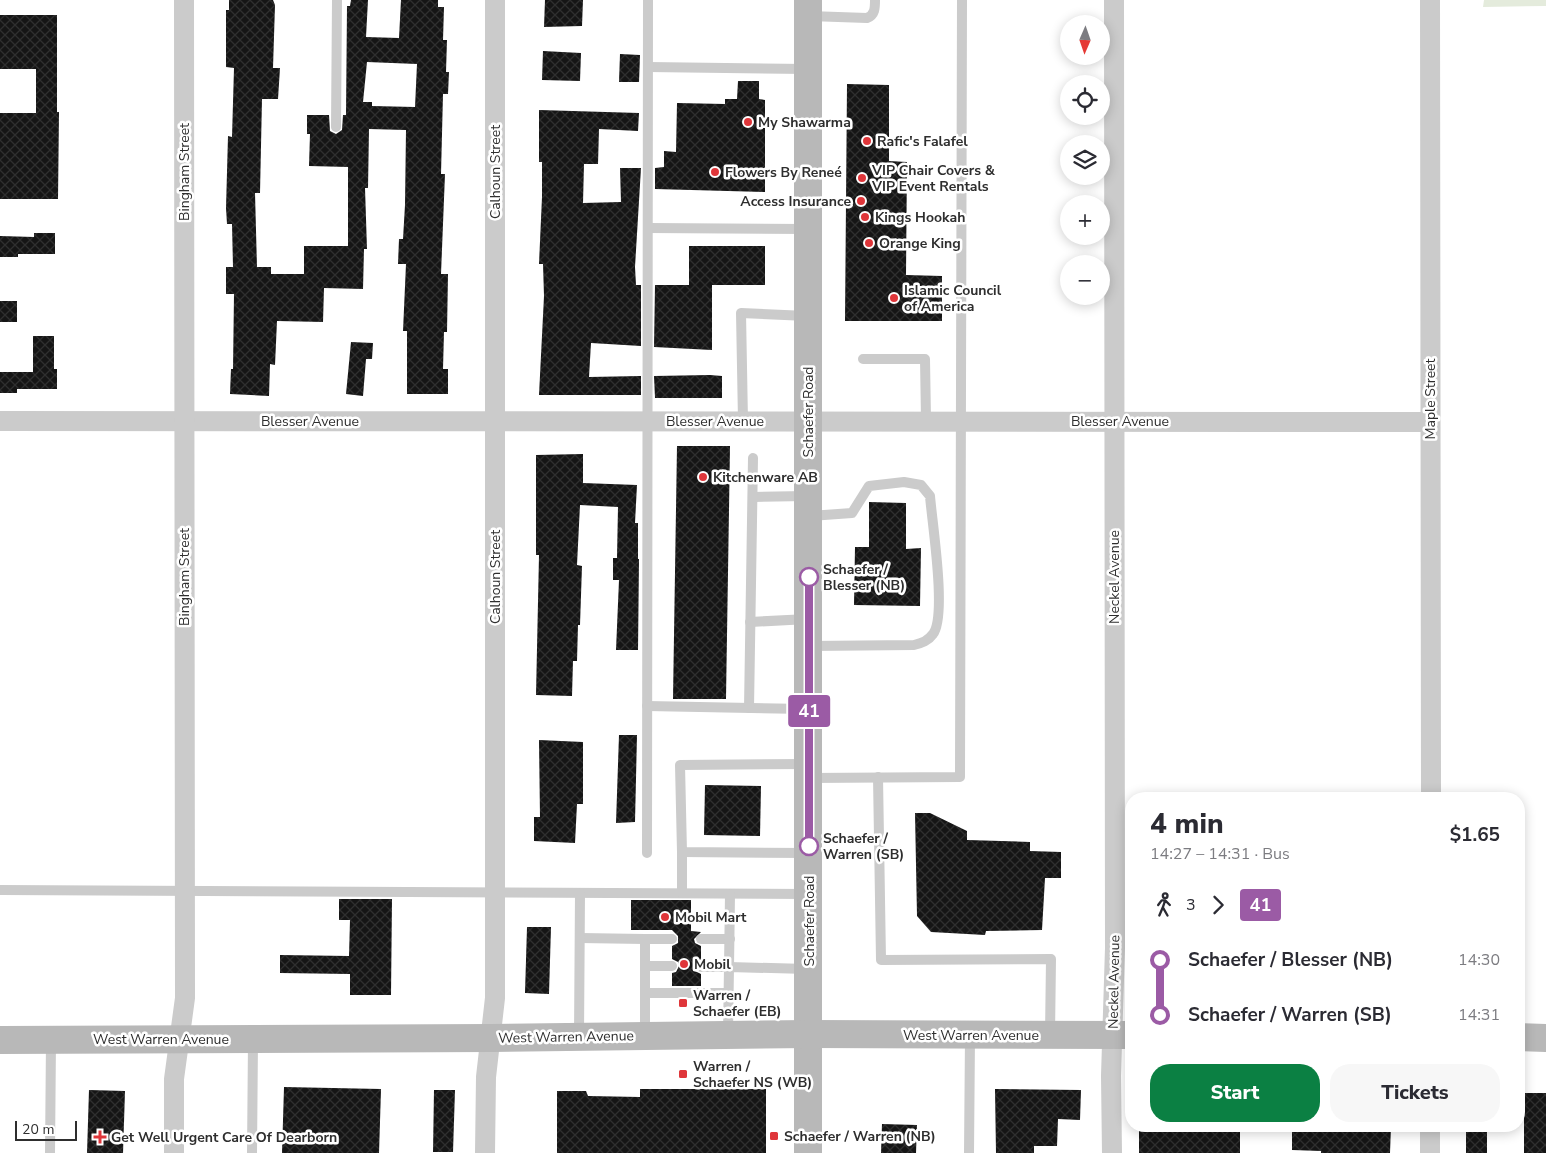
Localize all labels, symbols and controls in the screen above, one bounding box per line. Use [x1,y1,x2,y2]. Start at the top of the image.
north arrow [1060,15,1110,65]
map controls [1060,15,1110,305]
button: locate [1060,75,1110,125]
place label: My Shawarma [758,113,851,132]
marker: My Shawarma [742,116,754,128]
street label: Bingham Street [175,123,194,221]
street label: Calhoun Street [486,125,505,219]
place label: Rafic's Falafel [877,132,968,151]
marker: Rafic's Falafel [861,135,873,147]
button: layers [1060,135,1110,185]
place label: VIP Chair Covers & VIP Event Rentals [871,161,996,196]
place label: Flowers By Reneé [725,163,842,182]
marker: Flowers By Reneé [709,166,721,178]
marker: VIP Chair Covers & VIP Event Rentals [856,172,868,184]
place label: Access Insurance [740,192,851,211]
marker: Access Insurance [855,195,867,207]
button: + [1060,195,1110,245]
place label: Kings Hookah [875,208,965,227]
marker: Kings Hookah [859,211,871,223]
place label: Orange King [879,234,961,253]
marker: Orange King [863,237,875,249]
button: − [1060,255,1110,305]
place label: Islamic Council of America [904,281,1002,316]
marker: Islamic Council of America [888,292,900,304]
street label: Maple Street [1421,358,1440,439]
street label: Schaefer Road [799,366,818,458]
street label: Blesser Avenue [261,412,359,431]
street label: Blesser Avenue [666,412,764,431]
street label: Blesser Avenue [1071,412,1169,431]
place label: Kitchenware AB [713,468,818,487]
marker: Kitchenware AB [697,471,709,483]
street label: Bingham Street [175,528,194,626]
street label: Calhoun Street [486,530,505,624]
street label: Neckel Avenue [1105,530,1124,624]
place label: Schaefer / Blesser (NB) [823,560,905,595]
marker: Schaefer / Blesser (NB) [799,567,819,587]
line badge: 41 [786,695,832,727]
text: 41 [798,699,820,723]
text: 4 min [1150,805,1224,843]
text: $1.65 [1450,822,1500,848]
place label: Schaefer / Warren (SB) [823,829,904,864]
marker: Schaefer / Warren (SB) [799,836,819,856]
text: 14:27 – 14:31 · Bus [1150,843,1290,865]
street label: Schaefer Road [800,875,819,967]
icon: walk [1150,891,1178,919]
icon: forward [1204,891,1232,919]
text: 41 [1250,893,1271,917]
text: 3 [1186,894,1196,916]
place label: Mobil Mart [675,908,747,927]
marker: Mobil Mart [659,911,671,923]
street label: Neckel Avenue [1104,935,1124,1029]
text: Schaefer / Blesser (NB) [1188,947,1393,973]
text: 14:30 [1458,949,1500,971]
place label: Mobil [694,955,731,974]
marker: Mobil [678,958,690,970]
place label: Warren / Schaefer (EB) [693,986,782,1021]
marker: Warren / Schaefer (EB) [677,997,689,1009]
text: Schaefer / Warren (SB) [1188,1002,1392,1028]
text: 14:31 [1458,1004,1500,1026]
street label: West Warren Avenue [498,1026,634,1048]
street label: West Warren Avenue [903,1026,1039,1045]
street label: West Warren Avenue [93,1030,229,1049]
place label: Warren / Schaefer NS (WB) [693,1057,812,1092]
button: Start [1150,1064,1320,1122]
button: Tickets [1330,1064,1500,1122]
marker: Warren / Schaefer NS (WB) [677,1068,689,1080]
scale bar [15,1118,78,1141]
text: 20 m [22,1120,54,1139]
place label: Schaefer / Warren (NB) [784,1127,936,1146]
place label: Get Well Urgent Care Of Dearborn [111,1128,337,1147]
marker: Get Well Urgent Care Of Dearborn [93,1130,107,1144]
marker: Schaefer / Warren (NB) [768,1130,780,1142]

